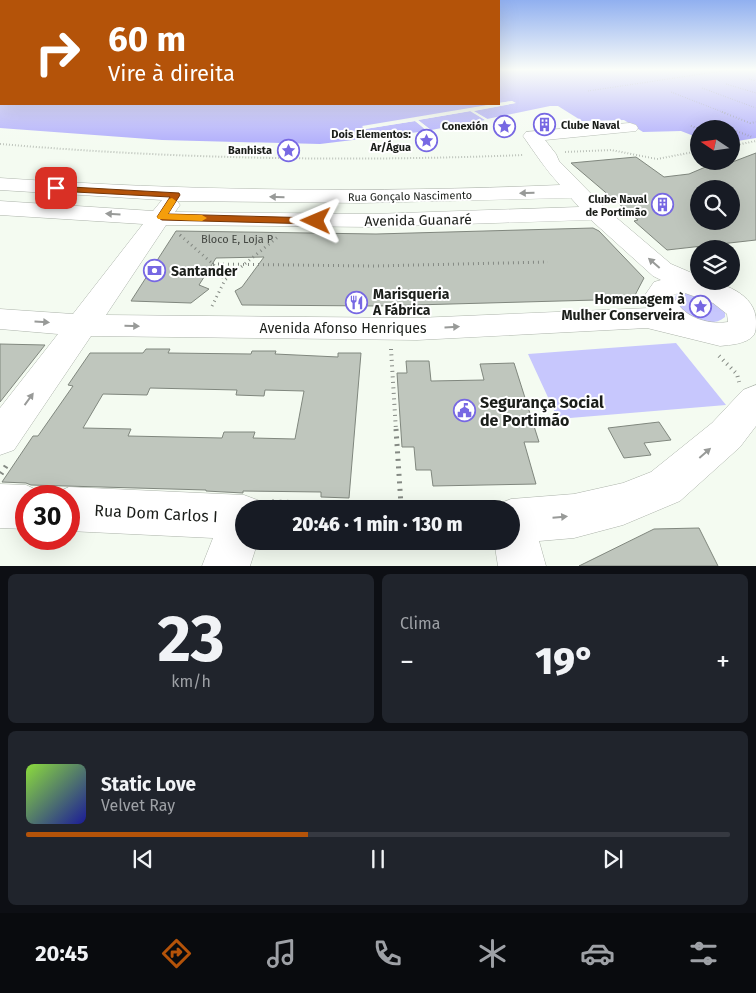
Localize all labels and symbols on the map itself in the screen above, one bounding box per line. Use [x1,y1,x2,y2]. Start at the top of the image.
building icon: Clube Naval [533,113,557,137]
place icon: Conexión [492,114,516,138]
place label: Clube Naval [561,119,620,132]
place label: Conexión [442,120,488,133]
north arrow [690,120,740,170]
place label: Dois Elementos: Ar/Água [331,128,411,154]
place icon: Dois Elementos: Ar/Água [415,128,439,152]
place icon: Banhista [276,138,300,162]
place label: Banhista [228,144,272,157]
pin [35,167,77,209]
street label: Rua Gonçalo Nascimento [348,189,472,204]
one-way arrow [519,190,535,198]
one-way arrow [269,193,285,201]
place label: Clube Naval de Portimão [586,193,648,219]
building icon: Clube Naval de Portimão [651,193,675,217]
position arrow [289,194,341,246]
one-way arrow [105,210,121,218]
street label: Avenida Guanaré [364,211,472,230]
house number: Bloco E, Loja P [201,233,274,246]
one-way arrow [649,257,661,269]
bank icon: Santander [143,259,167,283]
place label: Santander [171,263,238,280]
place label: Marisqueria A Fábrica [372,286,450,319]
restaurant icon: Marisqueria A Fábrica [345,290,369,314]
place label: Homenagem à Mulher Conserveira [561,291,685,324]
place icon: Homenagem à Mulher Conserveira [689,295,713,319]
one-way arrow [34,318,50,326]
street label: Avenida Afonso Henriques [259,320,427,337]
one-way arrow [125,322,141,330]
one-way arrow [445,323,461,331]
one-way arrow [24,392,34,406]
place label: Segurança Social de Portimão [480,393,604,430]
public building icon: Segurança Social de Portimão [452,399,476,423]
one-way arrow [699,448,711,459]
speed limit sign: 30 [15,485,80,550]
street label: Rua Dom Carlos I [94,501,218,526]
one-way arrow [552,513,568,521]

